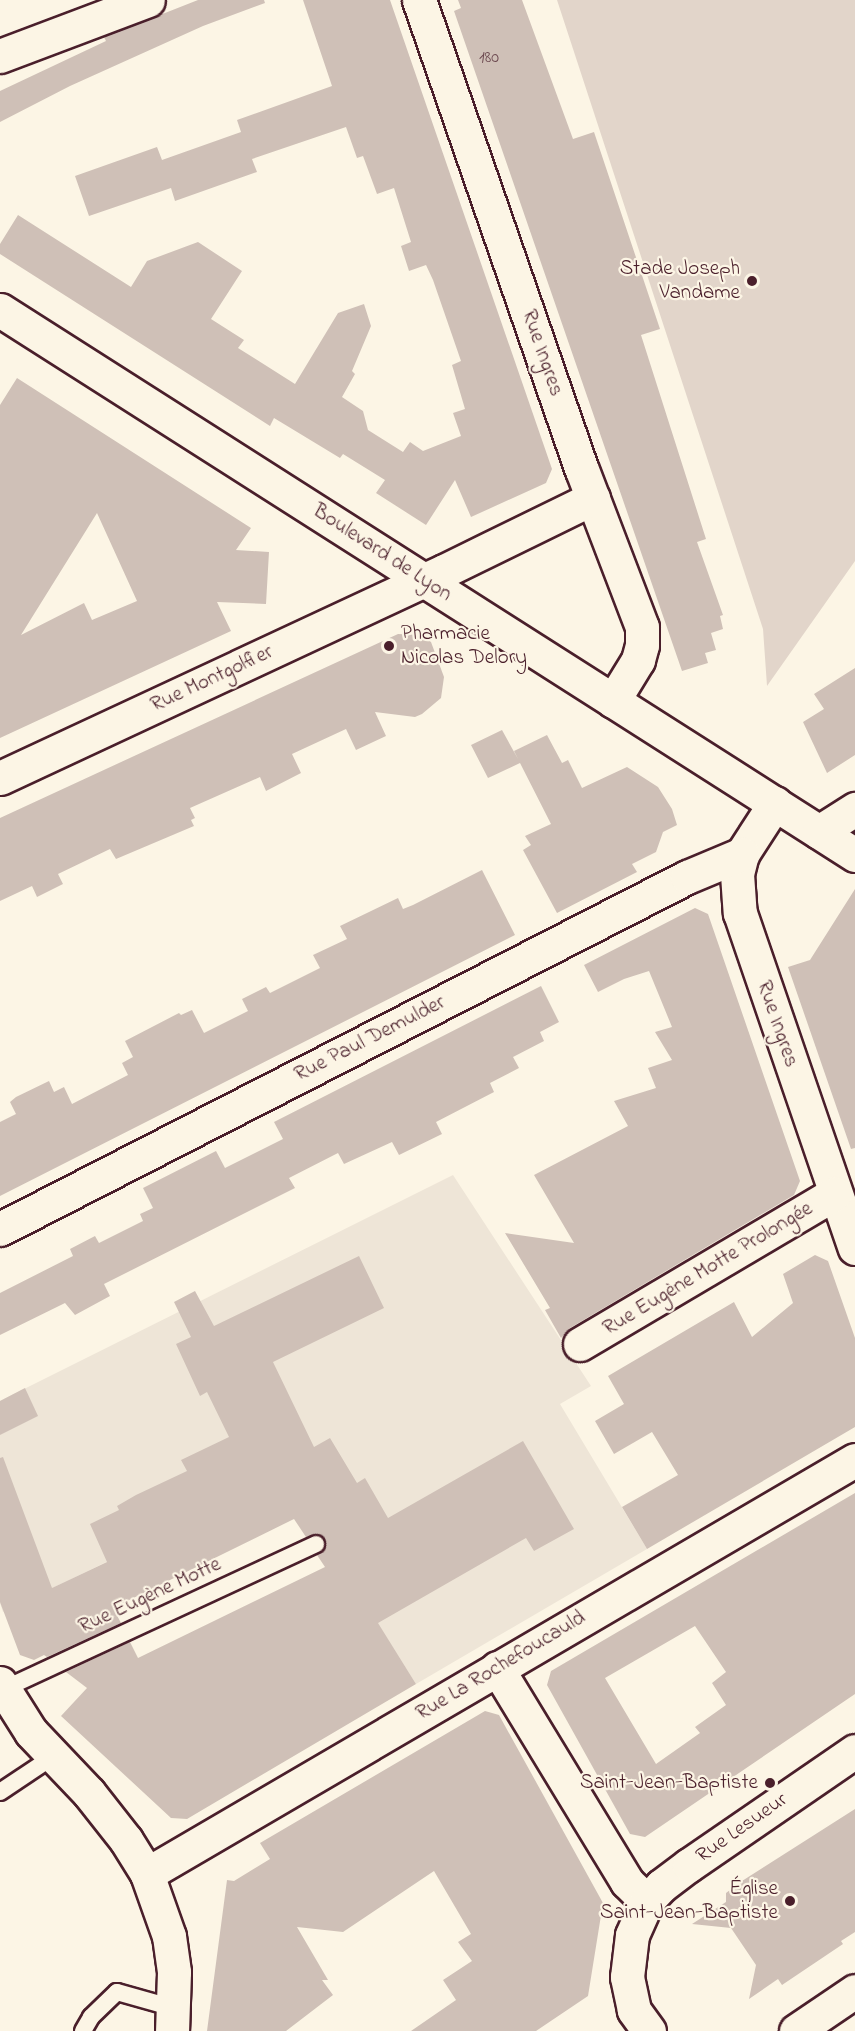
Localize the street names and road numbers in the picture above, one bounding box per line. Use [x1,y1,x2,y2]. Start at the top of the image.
street label: Rue Ingres [516,307,568,399]
street label: Boulevard de Lyon [308,499,456,607]
street label: Rue Montgolfier [147,640,277,718]
street label: Rue Ingres [751,978,803,1070]
street label: Rue Paul Demulder [291,990,449,1088]
street label: Rue Eugène Motte Prolongée [599,1196,817,1342]
street label: Rue Eugène Motte [75,1552,225,1640]
street label: Rue La Rochefoucauld [412,1605,590,1727]
street label: Rue Lesueur [691,1787,793,1869]

